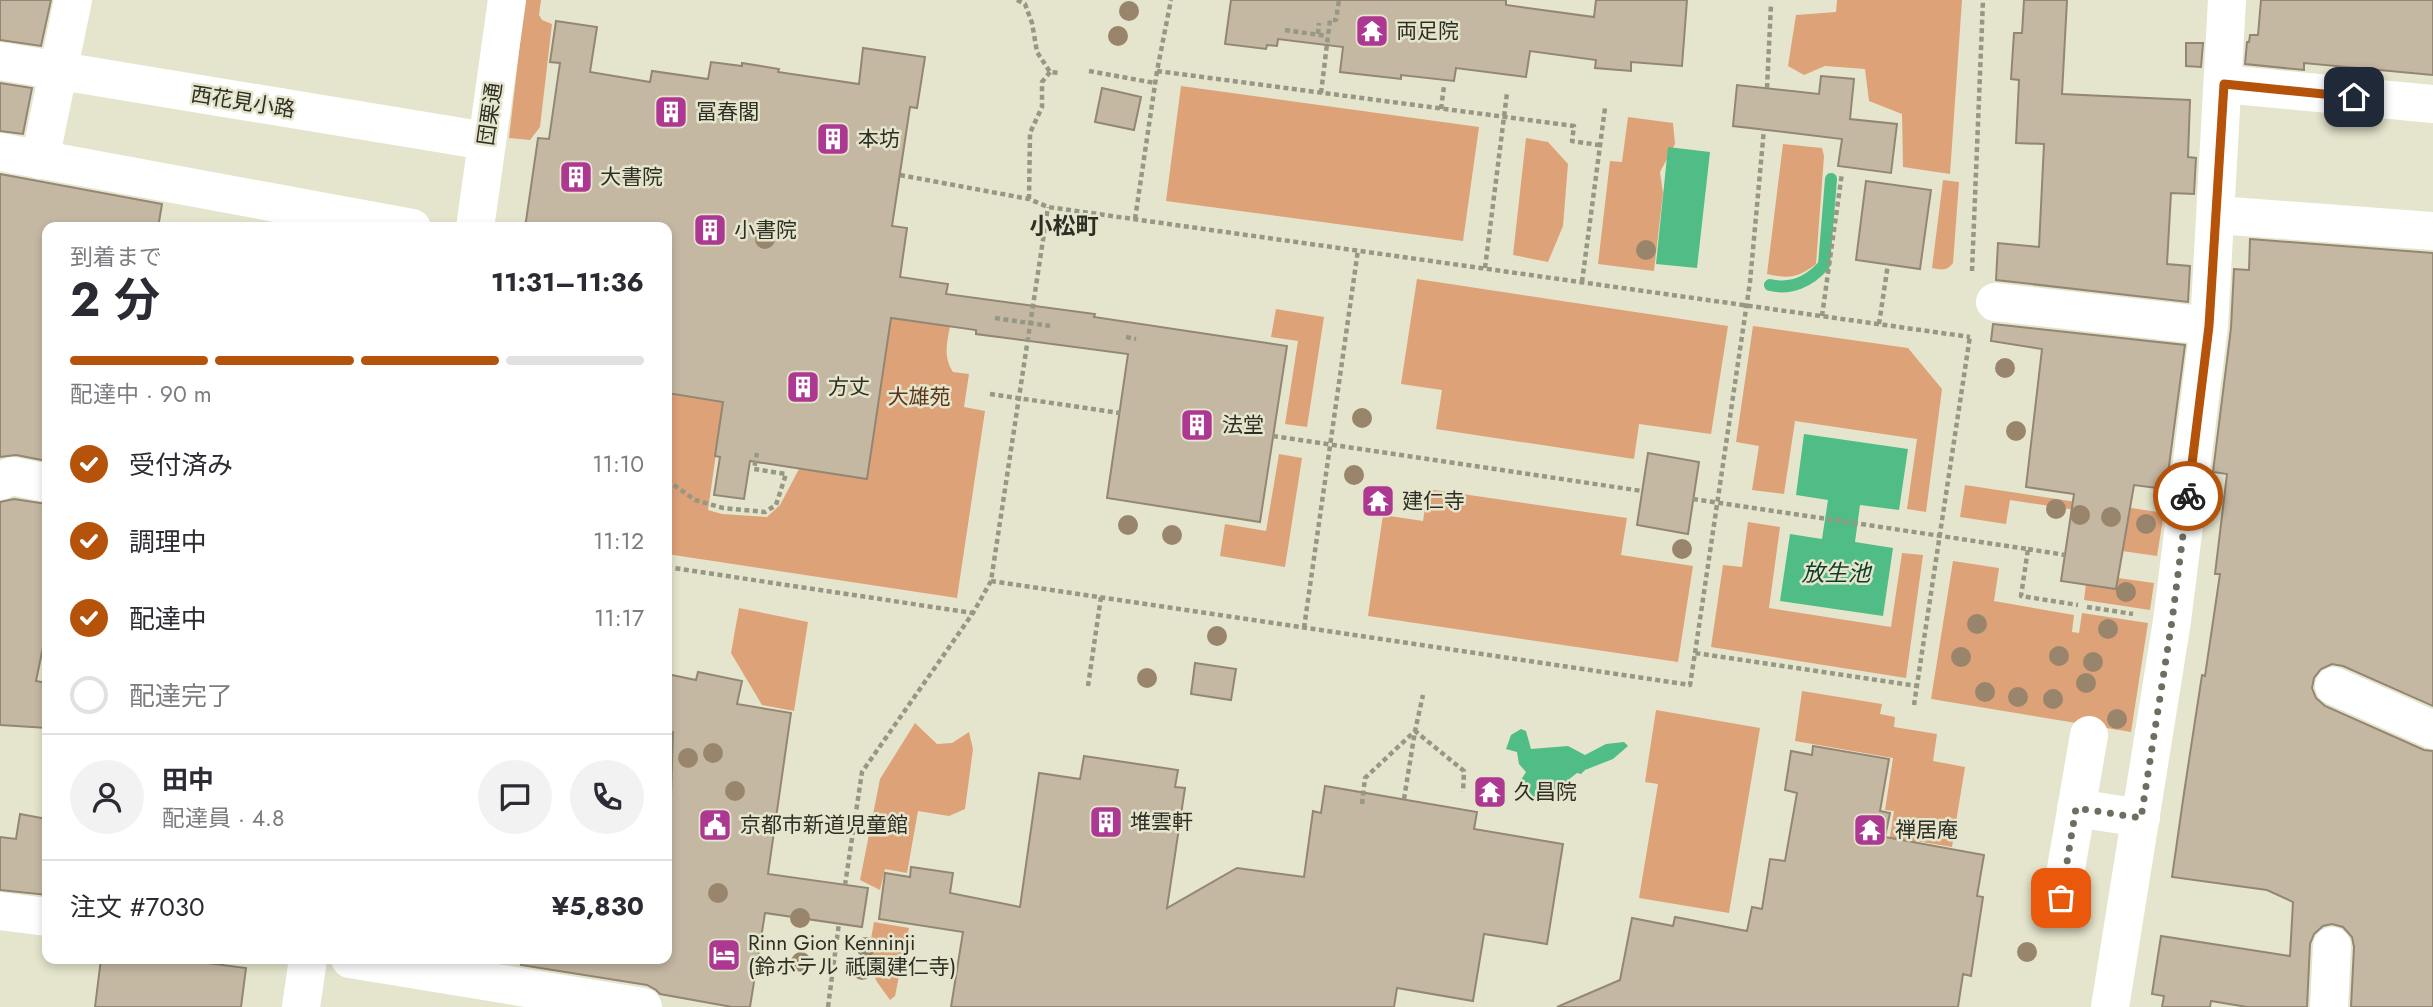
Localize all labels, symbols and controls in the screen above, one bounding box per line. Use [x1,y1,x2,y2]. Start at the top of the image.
temple icon: 両足院 [1353,12,1391,50]
place label: 両足院 [1396,16,1459,46]
pin [2324,67,2384,127]
icon: home [2335,78,2373,116]
street label: 西花見小路 [189,79,297,125]
street label: 団栗通 [471,81,509,147]
building icon: 冨春閣 [652,93,690,131]
place label: 冨春閣 [696,97,759,127]
building icon: 本坊 [814,120,852,158]
place label: 本坊 [858,124,900,154]
building icon: 大書院 [557,158,595,196]
place label: 大書院 [600,162,663,192]
district label: 小松町 [1030,209,1099,243]
building icon: 小書院 [691,211,729,249]
place label: 小書院 [734,215,797,245]
text: 到着まで [70,240,162,274]
text: 11:31–11:36 [491,263,644,301]
text: 2 分 [70,267,160,333]
building icon: 方丈 [784,368,822,406]
place label: 方丈 [828,372,870,402]
text: 配達中 · 90 m [70,377,212,411]
park label: 大雄苑 [888,382,951,412]
building icon: 法堂 [1178,406,1216,444]
place label: 法堂 [1222,410,1264,440]
icon: check [70,445,108,483]
text: 受付済み [129,446,233,484]
text: 11:10 [592,447,644,481]
courier [2153,461,2223,531]
icon: bike [2169,477,2207,515]
temple icon: 建仁寺 [1359,482,1397,520]
place label: 建仁寺 [1402,486,1465,516]
icon: check [70,522,108,560]
text: 調理中 [129,523,207,561]
text: 11:12 [593,524,644,558]
water label: 放生池 [1802,556,1873,590]
icon: check [70,599,108,637]
text: 配達中 [129,600,207,638]
text: 11:17 [594,601,644,635]
text: 配達完了 [129,677,233,715]
button: person [70,760,144,834]
button: chat [478,760,552,834]
button: phone [570,760,644,834]
text: 田中 [162,761,214,799]
temple icon: 久昌院 [1471,773,1509,811]
place label: 久昌院 [1514,777,1577,807]
text: 配達員 · 4.8 [162,801,285,835]
building icon: 堆雲軒 [1087,803,1125,841]
public building icon: 京都市新道児童館 [696,806,734,844]
place label: 堆雲軒 [1130,807,1193,837]
place label: 京都市新道児童館 [740,810,908,840]
temple icon: 禅居庵 [1851,811,1889,849]
place label: 禅居庵 [1895,815,1958,845]
pin [2031,868,2091,928]
icon: bag [2042,879,2080,917]
text: ¥5,830 [552,887,644,925]
text: 注文 #7030 [70,888,205,926]
place label: Rinn Gion Kenninji (鈴ホテル 祇園建仁寺) [748,928,956,982]
hotel icon: Rinn Gion Kenninji (鈴ホテル 祇園建仁寺) [705,936,743,974]

